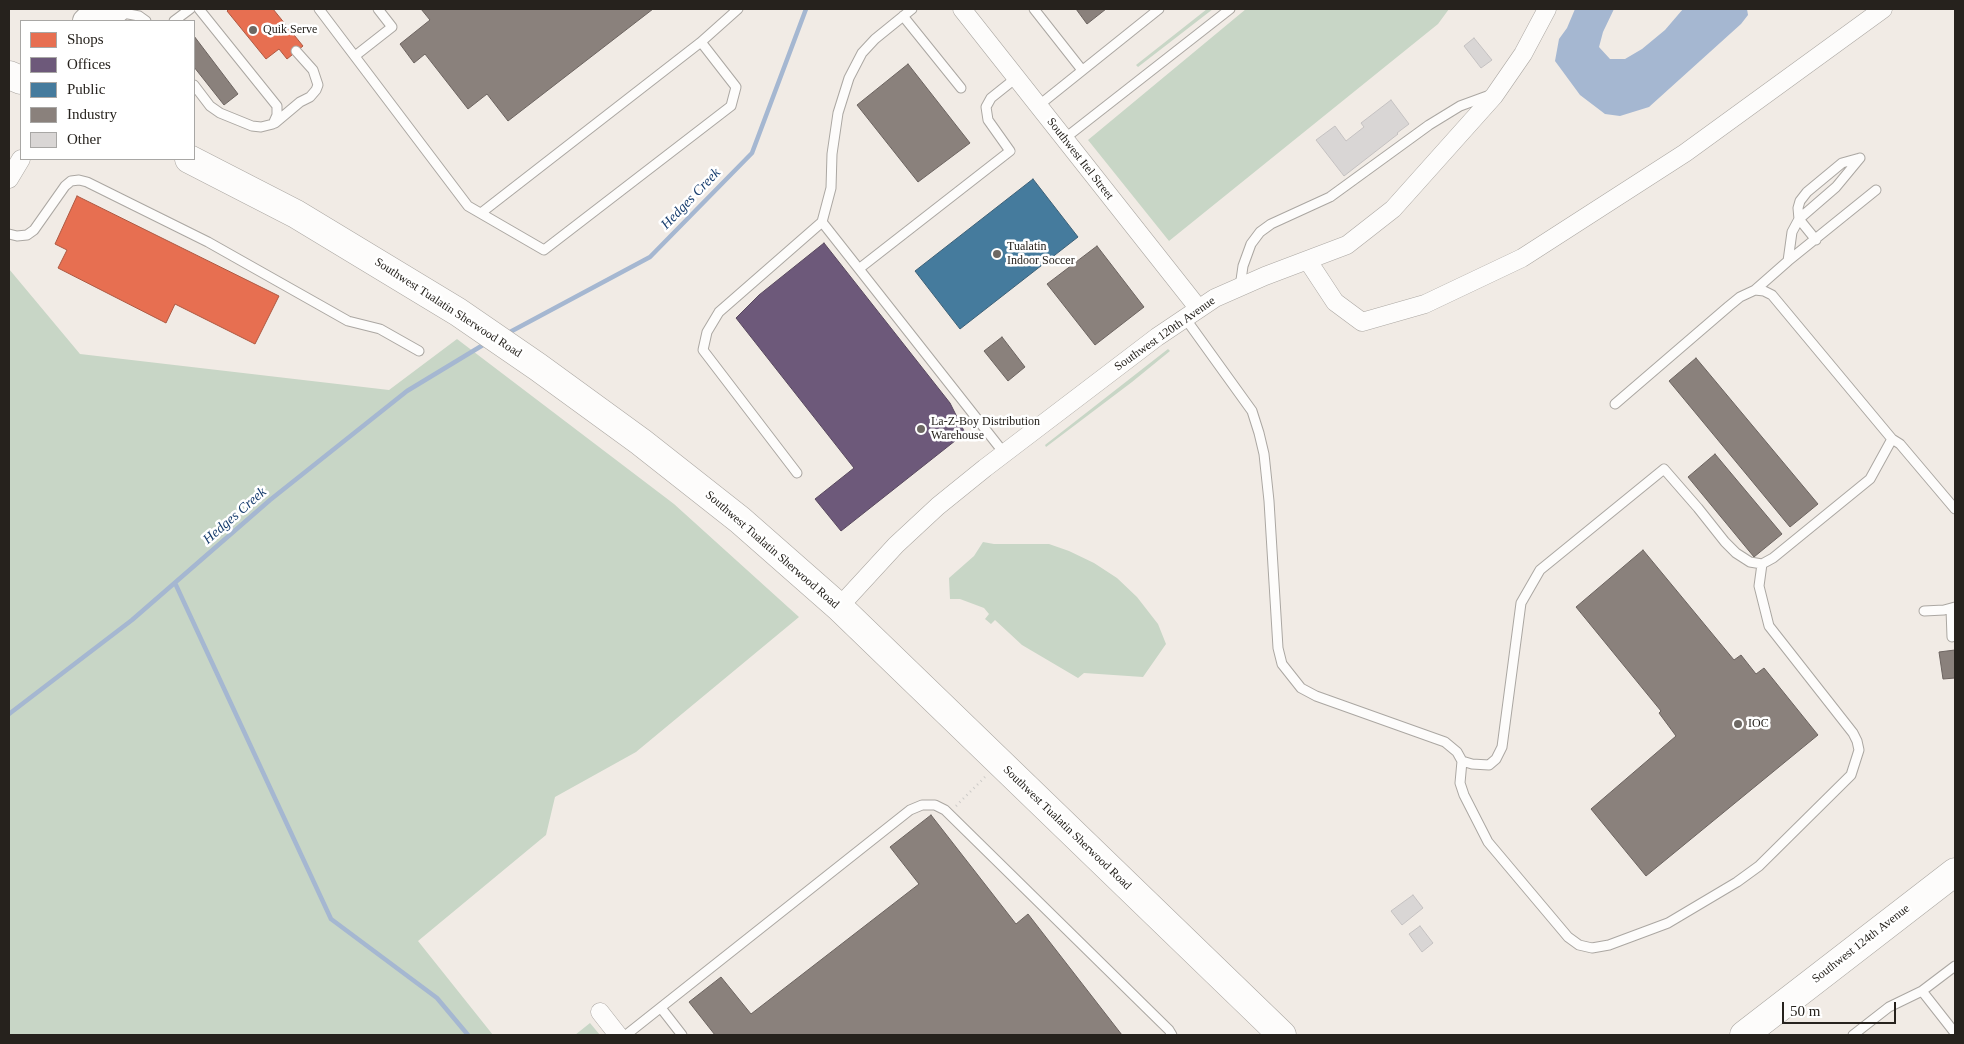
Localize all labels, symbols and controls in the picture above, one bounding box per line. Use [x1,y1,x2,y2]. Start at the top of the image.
legend [20,20,195,160]
place label: Quik Serve [263,23,317,37]
marker: Quik Serve [247,24,259,36]
text: Shops [67,31,104,47]
text: Offices [67,56,111,72]
text: Public [67,81,105,97]
text: Industry [67,106,117,122]
street label: Southwest Itel Street [1044,115,1116,203]
text: Other [67,131,101,147]
water label: Hedges Creek [658,165,724,233]
place label: Tualatin Indoor Soccer [1007,240,1075,268]
marker: Tualatin Indoor Soccer [991,248,1003,260]
street label: Southwest Tualatin Sherwood Road [372,255,524,361]
street label: Southwest 120th Avenue [1112,294,1218,374]
place label: La-Z-Boy Distribution Warehouse [931,415,1040,443]
marker: La-Z-Boy Distribution Warehouse [915,423,927,435]
water label: Hedges Creek [200,484,270,548]
street label: Southwest Tualatin Sherwood Road [702,488,842,612]
place label: IOC [1748,717,1769,731]
marker: IOC [1732,718,1744,730]
street label: Southwest Tualatin Sherwood Road [1000,763,1134,893]
street label: Southwest 124th Avenue [1809,901,1913,987]
scale bar [1784,992,1898,1024]
text: 50 m [1790,1003,1820,1019]

